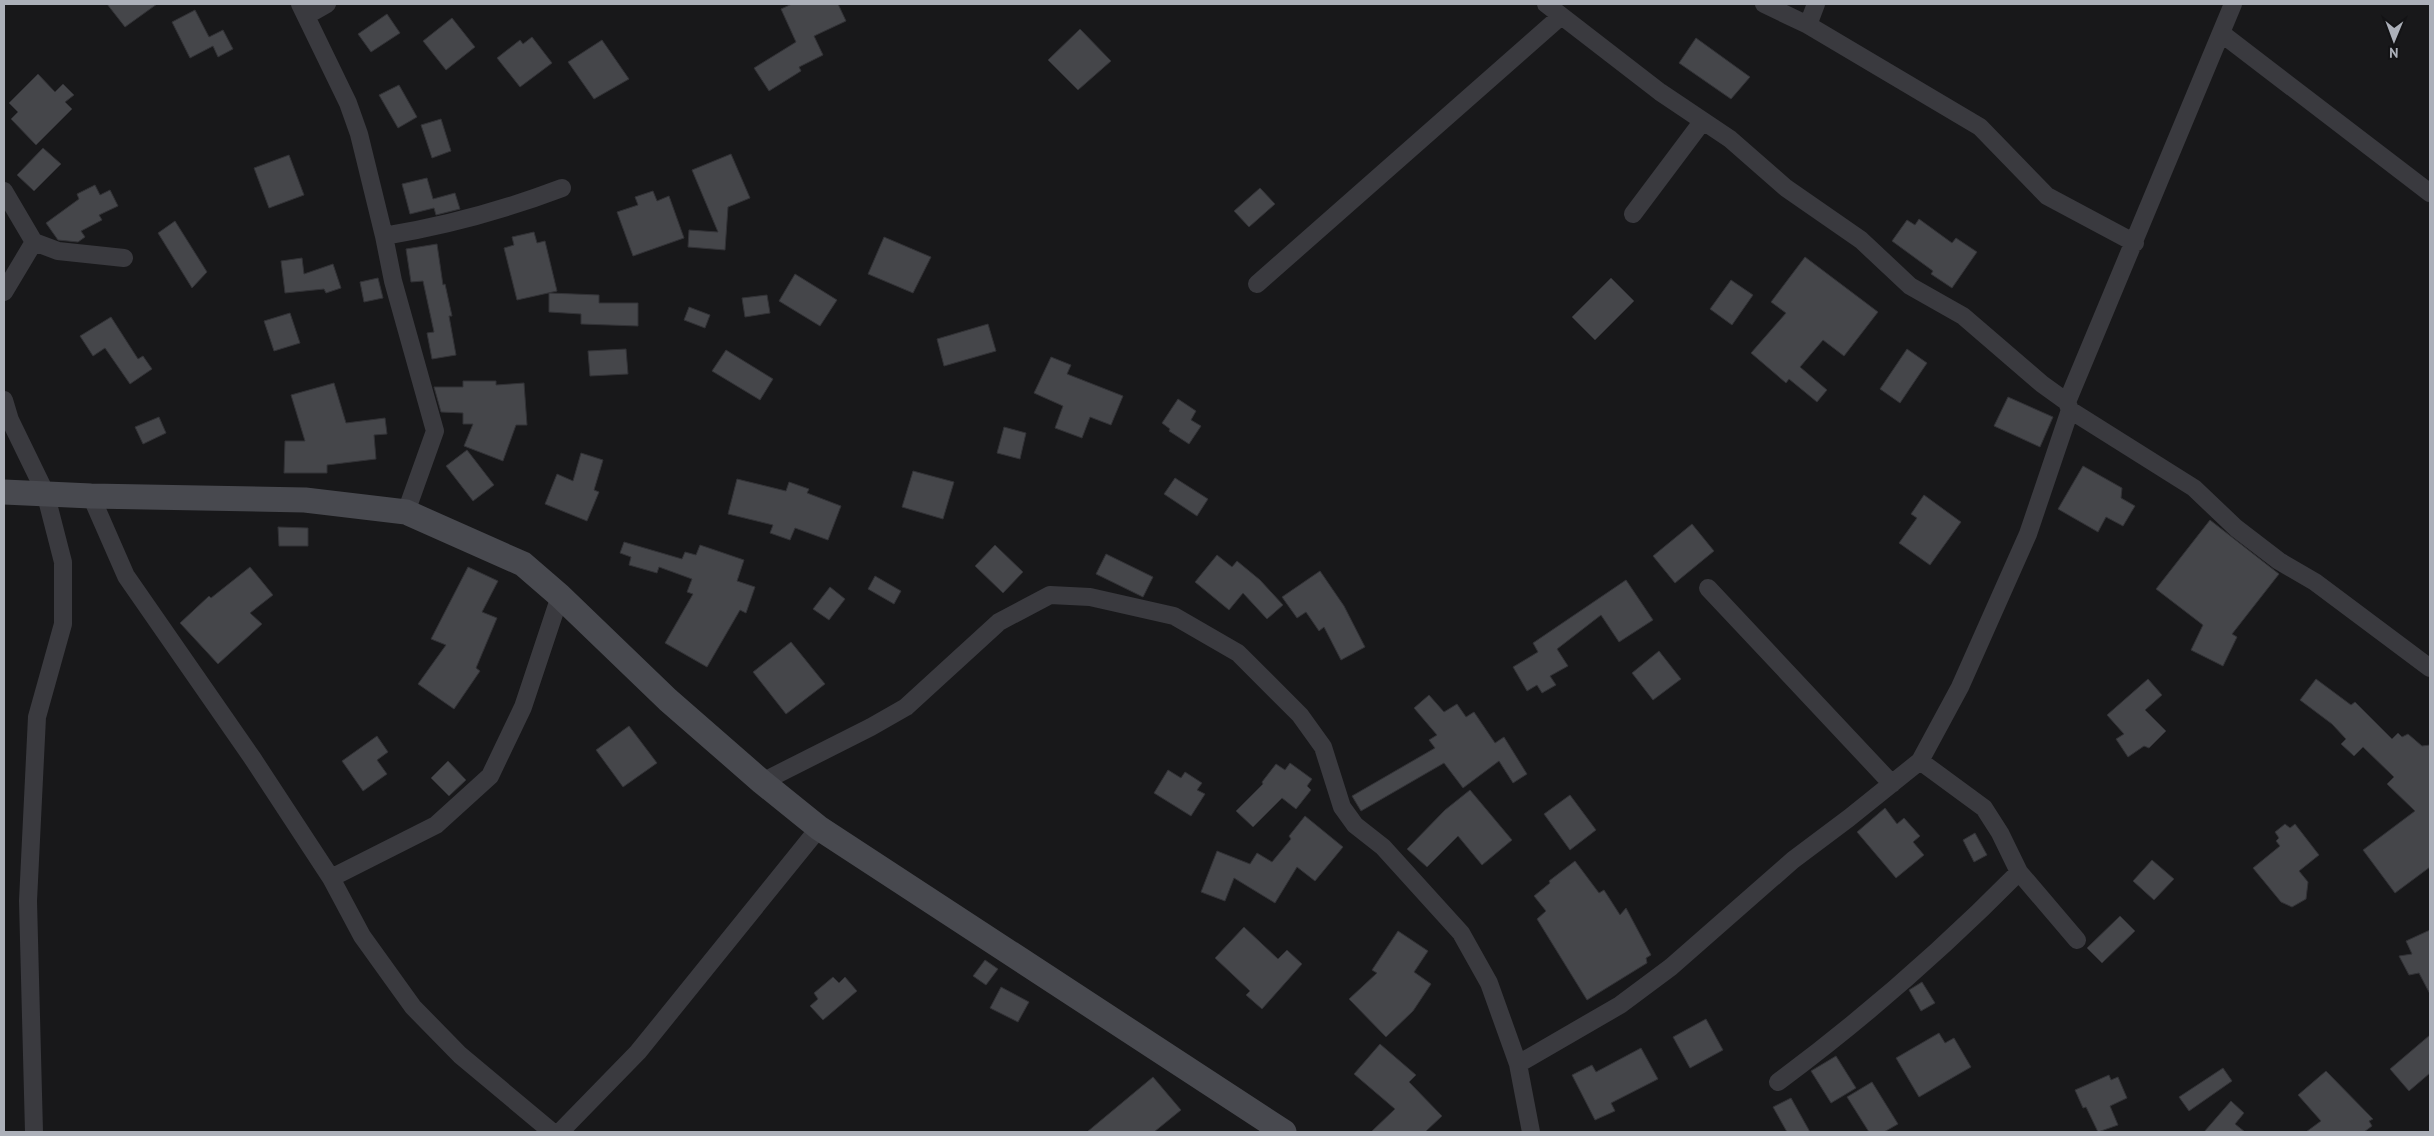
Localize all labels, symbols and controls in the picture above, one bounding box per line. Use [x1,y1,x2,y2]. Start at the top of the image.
north arrow [2369,15,2419,65]
text: N [2389,44,2399,62]

